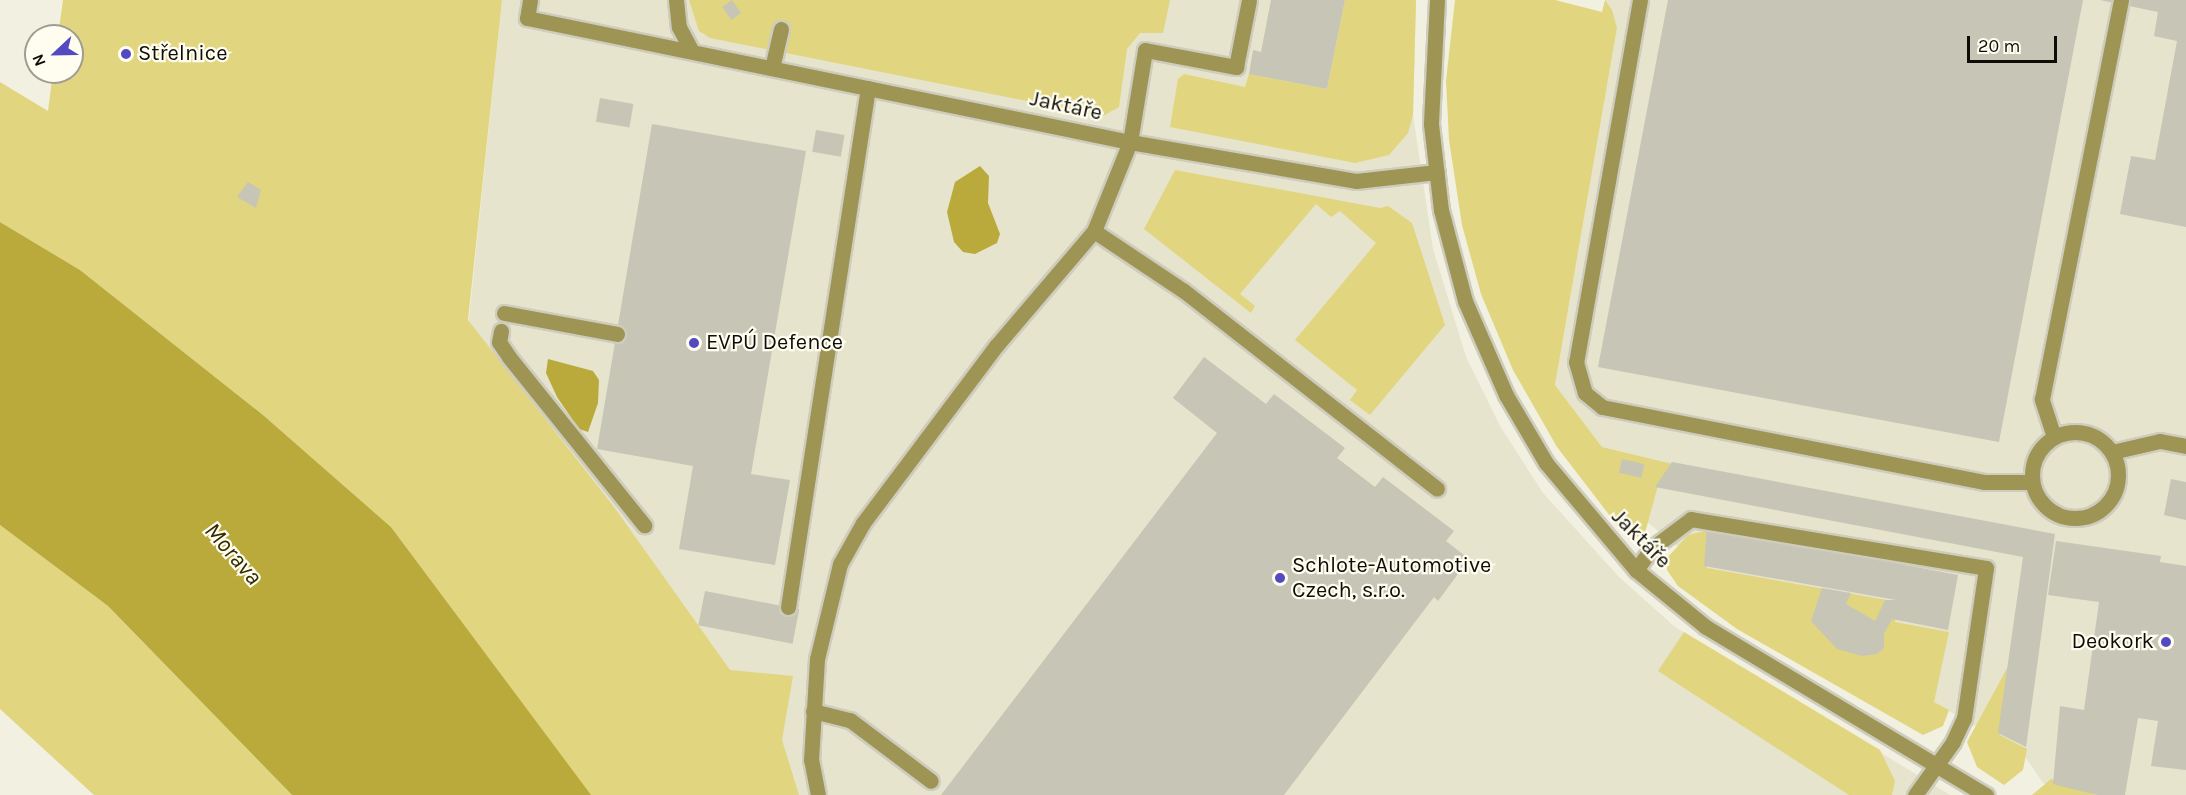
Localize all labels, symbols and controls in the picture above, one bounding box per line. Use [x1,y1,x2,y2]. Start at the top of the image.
north arrow [24,24,84,84]
scale bar [1970,24,2060,62]
text: 20 m [1978,35,2020,57]
place label: Střelnice [138,41,227,67]
marker: Střelnice [119,47,133,61]
text: N [28,51,50,69]
street label: Jaktáře [1028,85,1104,127]
place label: EVPÚ Defence [706,330,843,356]
marker: EVPÚ Defence [687,336,701,350]
street label: Jaktáře [1606,504,1676,574]
water label: Morava [198,517,268,591]
place label: Schlote-Automotive Czech, s.r.o. [1292,552,1491,604]
marker: Schlote-Automotive Czech, s.r.o. [1273,571,1287,585]
place label: Deokork [2071,629,2154,655]
marker: Deokork [2159,635,2173,649]

